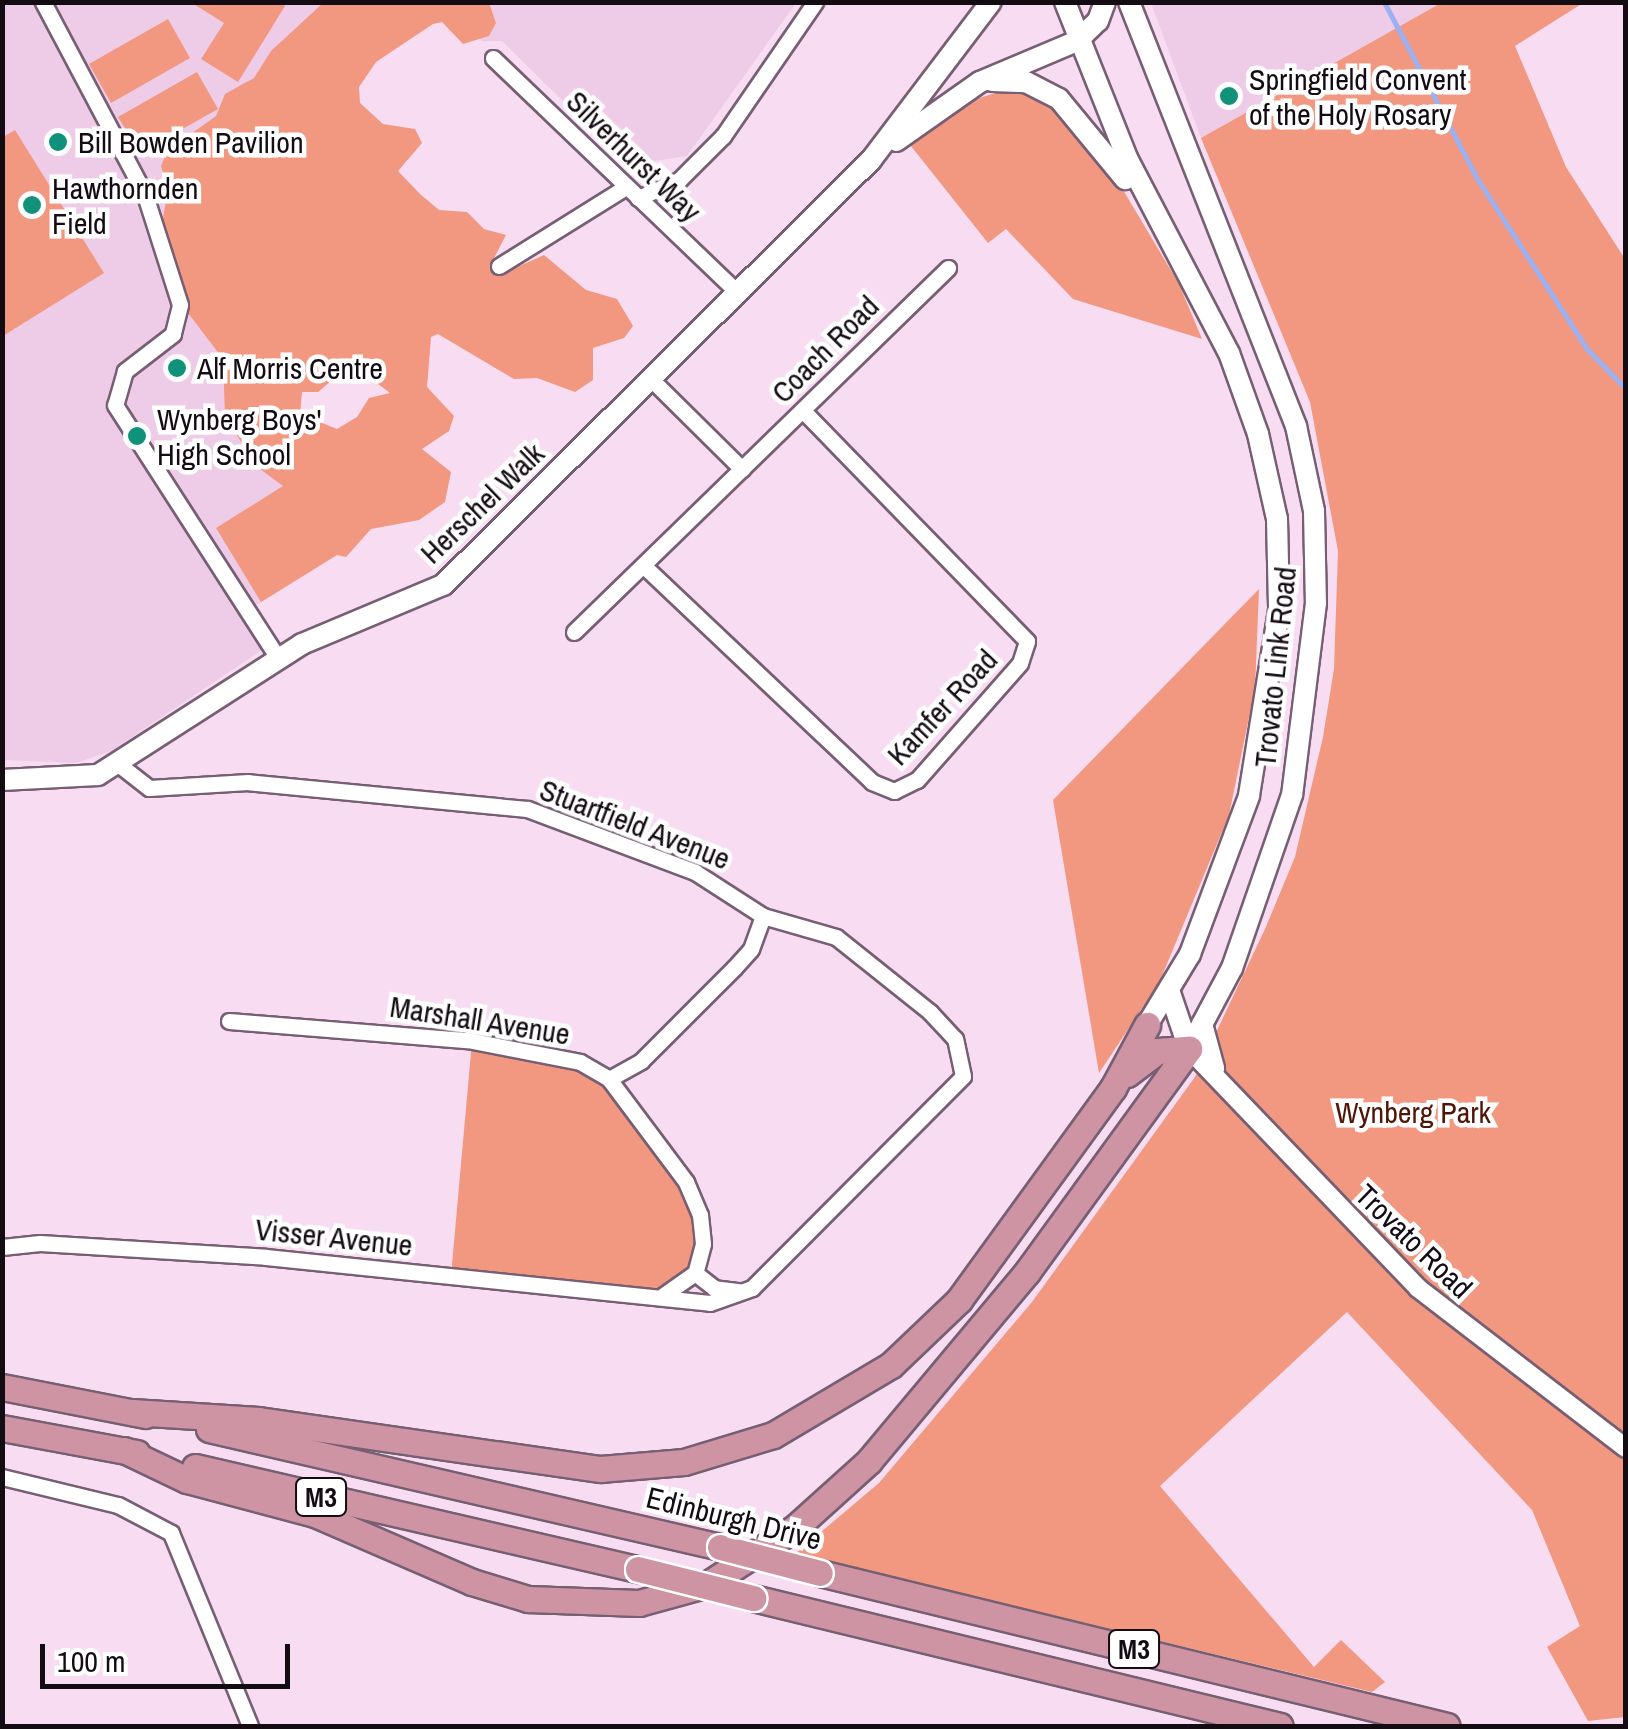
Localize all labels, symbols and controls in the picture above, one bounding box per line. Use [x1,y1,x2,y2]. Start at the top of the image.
place label: Springfield Convent of the Holy Rosary [1249,61,1466,132]
street label: Silverhurst Way [559,83,709,229]
marker: Springfield Convent of the Holy Rosary [1218,85,1240,107]
place label: Bill Bowden Pavilion [78,124,304,160]
marker: Bill Bowden Pavilion [47,131,69,153]
place label: Hawthornden Field [52,170,198,240]
marker: Hawthornden Field [21,194,43,216]
street label: Coach Road [764,288,886,410]
place label: Alf Morris Centre [197,350,383,386]
marker: Alf Morris Centre [166,357,188,379]
place label: Wynberg Boys' High School [157,401,321,472]
marker: Wynberg Boys' High School [126,425,148,447]
street label: Herschel Walk [413,435,551,571]
street label: Trovato Link Road [1247,565,1303,769]
street label: Kamfer Road [879,642,1005,772]
street label: Stuartfield Avenue [534,771,736,877]
street label: Marshall Avenue [387,988,573,1052]
park label: Wynberg Park [1335,1094,1491,1130]
street label: Trovato Road [1348,1177,1480,1305]
street label: Visser Avenue [253,1211,415,1263]
road number: M3 [294,1474,348,1520]
street label: Edinburgh Drive [643,1479,825,1557]
scale bar [45,1624,295,1686]
road number: M3 [1106,1626,1162,1672]
text: 100 m [57,1641,125,1681]

